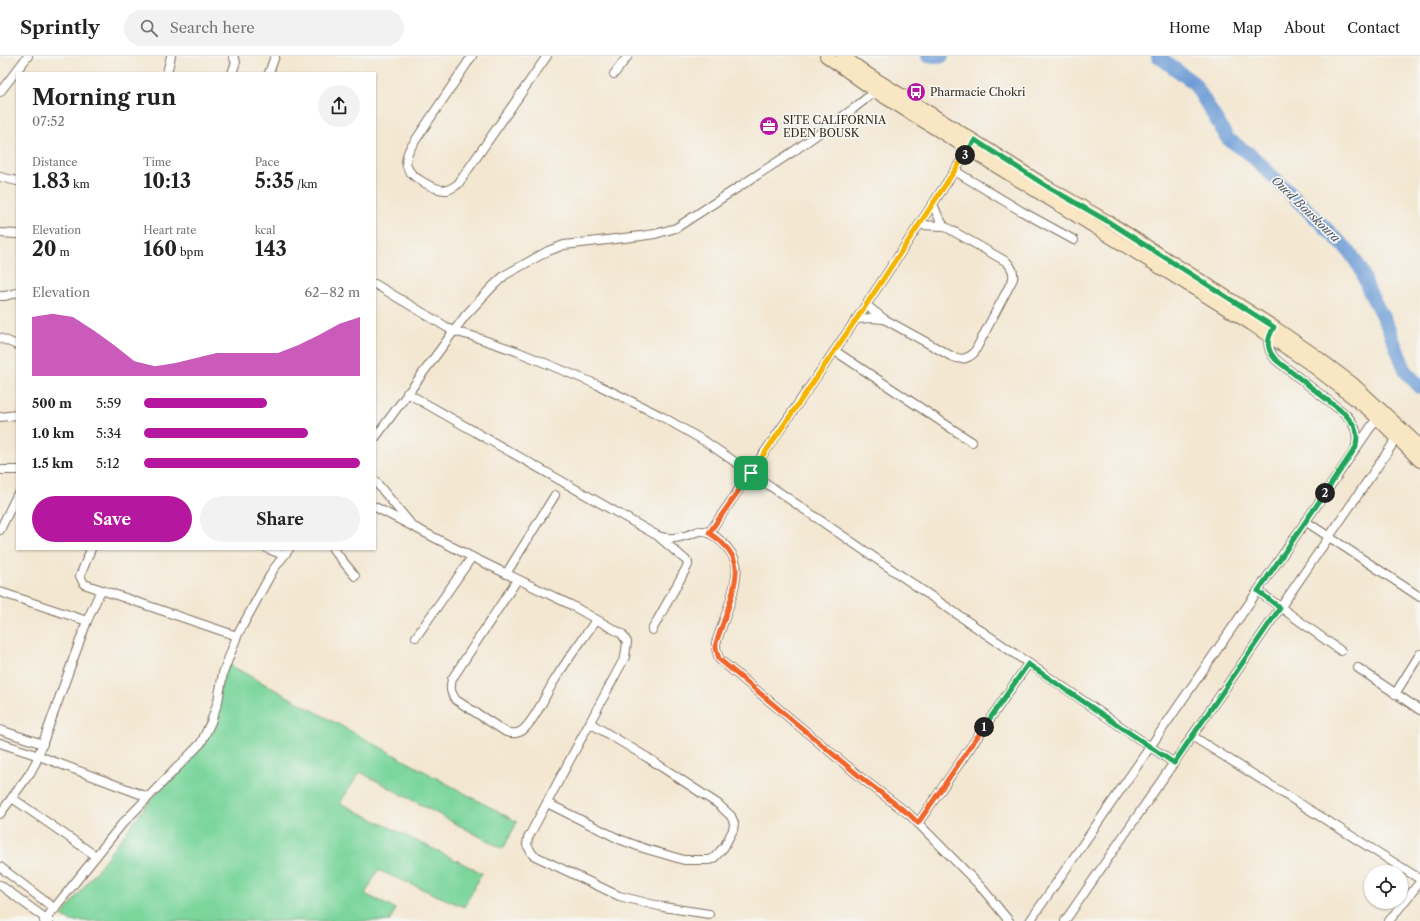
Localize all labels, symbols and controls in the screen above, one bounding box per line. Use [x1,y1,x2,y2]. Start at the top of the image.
search box [124,10,404,46]
text: Sprintly [20,16,100,39]
icon: search [138,17,160,39]
text: Search here [170,18,255,37]
text: Home [1169,19,1210,37]
text: Map [1232,19,1262,37]
text: About [1284,19,1325,37]
text: Contact [1347,19,1400,37]
bus stop icon: Pharmacie Chokri [905,81,927,103]
text: Morning run [32,84,176,111]
button: share [318,85,360,127]
place label: Pharmacie Chokri [930,85,1026,99]
text: 07:52 [32,113,65,129]
place label: SITE CALIFORNIA EDEN BOUSK [783,113,887,140]
office icon: SITE CALIFORNIA EDEN BOUSK [758,115,780,137]
pin: 3 [955,145,975,165]
text: 3 [962,148,968,162]
text: Distance [32,155,78,169]
text: Time [143,155,171,169]
text: Pace [255,155,280,169]
text: 1.83 [32,169,70,193]
text: 10:13 [143,169,191,193]
text: 5:35 [255,169,294,193]
water label: Oued Bouskoura [1269,173,1343,245]
text: km [70,177,90,191]
text: /km [294,177,318,191]
text: Elevation [32,223,81,237]
text: Heart rate [143,223,196,237]
text: kcal [255,223,275,237]
text: 20 [32,237,57,261]
text: 160 [143,237,177,261]
text: 143 [255,237,287,261]
text: m [57,245,70,259]
text: bpm [177,245,204,259]
text: Elevation [32,284,90,300]
text: 62–82 m [305,284,360,300]
text: 500 m [32,395,72,411]
text: 5:59 [96,395,121,411]
text: 1.0 km [32,425,74,441]
text: 5:34 [96,425,121,441]
text: 1.5 km [32,455,73,471]
text: 5:12 [96,455,120,471]
pin [734,456,768,490]
icon: arrive [740,462,762,484]
pin: 2 [1315,483,1335,503]
text: 2 [1322,486,1328,500]
button: Save [32,496,192,542]
button: Share [200,496,360,542]
pin: 1 [974,717,994,737]
text: 1 [982,720,986,734]
map controls [1364,865,1408,909]
button: locate [1364,865,1408,909]

